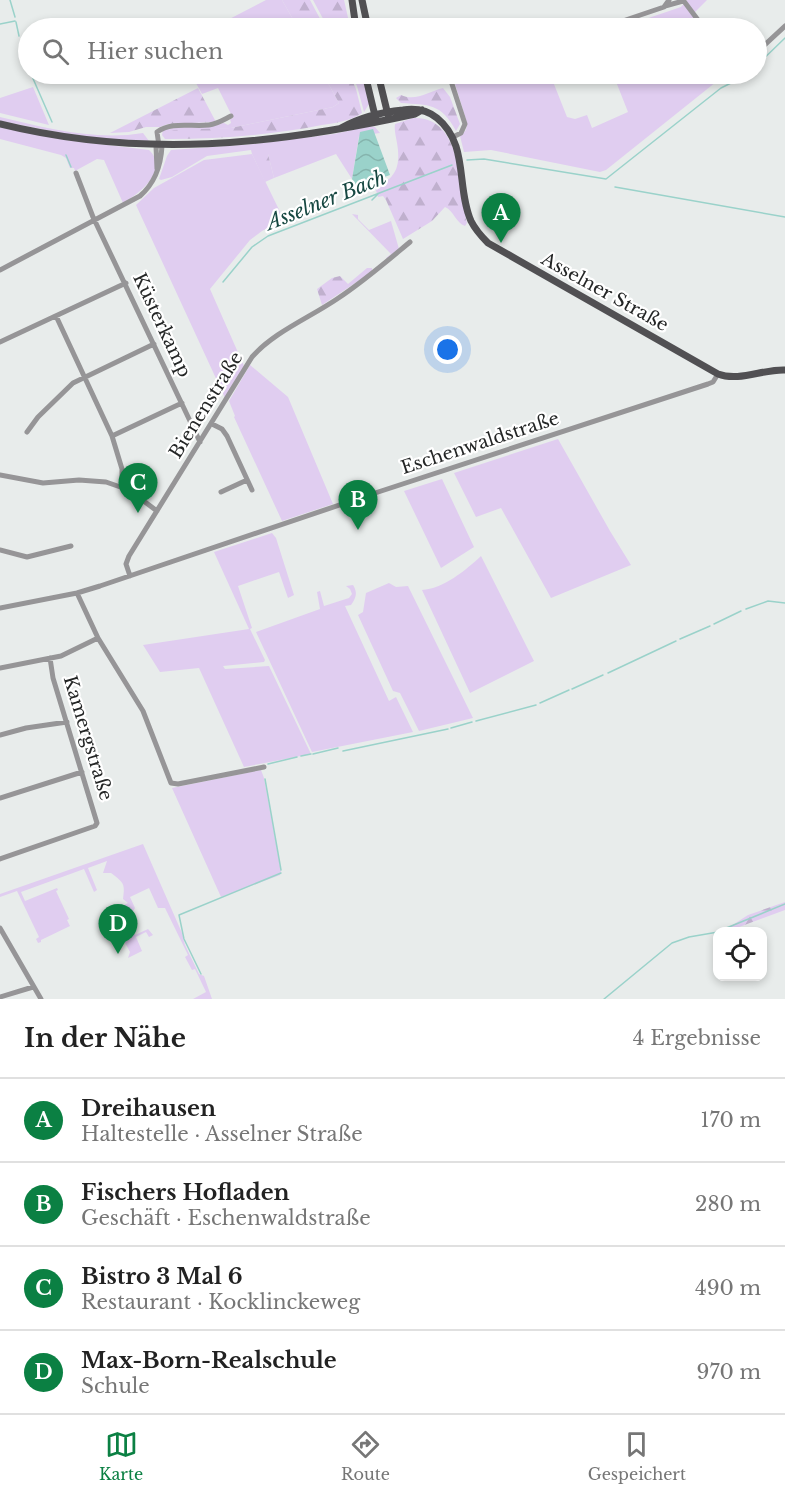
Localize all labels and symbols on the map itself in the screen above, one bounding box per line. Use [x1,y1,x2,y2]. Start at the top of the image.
water label: Asselner Bach [260,165,390,236]
pin: A [482,194,520,243]
street label: Asselner Straße [537,247,672,336]
street label: Küsterkamp [128,269,196,381]
your location [433,335,462,364]
street label: Bienenstraße [164,348,248,462]
street label: Eschenwaldstraße [398,407,562,479]
pin: C [118,464,158,513]
pin: B [338,480,378,530]
street label: Kamergstraße [59,673,117,803]
pin: D [98,904,138,954]

